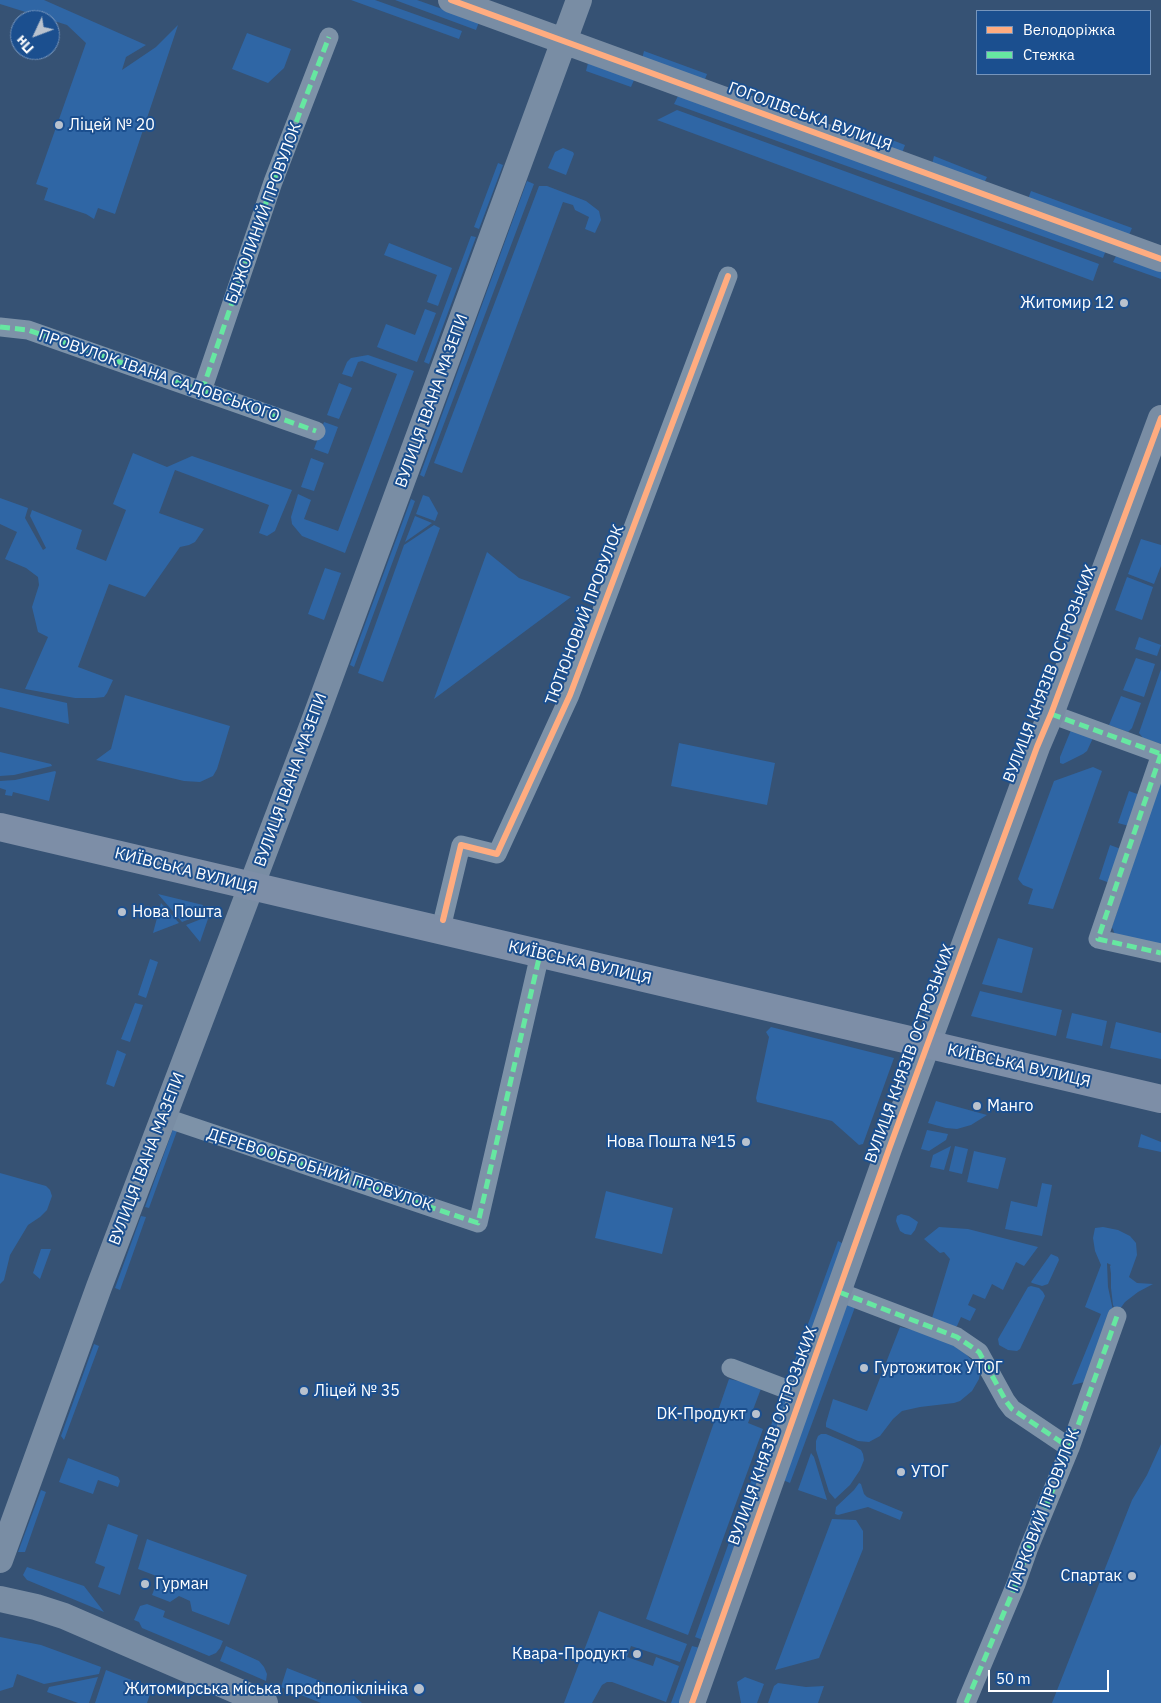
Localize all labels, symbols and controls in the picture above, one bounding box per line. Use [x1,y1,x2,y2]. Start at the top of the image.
north arrow [10,10,60,60]
legend [976,10,1151,75]
text: Велодоріжка [1023,20,1115,39]
text: Пн [12,32,38,57]
text: Стежка [1023,45,1075,64]
street label: ГОГОЛІВСЬКА ВУЛИЦЯ [726,78,894,156]
place label: Ліцей № 20 [69,115,155,135]
marker: Ліцей № 20 [53,119,65,131]
street label: БДЖОЛИНИЙ ПРОВУЛОК [222,120,306,306]
place label: Житомир 12 [1020,293,1114,313]
marker: Житомир 12 [1118,297,1130,309]
street label: ВУЛИЦЯ ІВАНА МАЗЕПИ [392,311,472,491]
street label: ПРОВУЛОК ІВАНА САДОВСЬКОГО [36,326,282,426]
street label: ТЮТЮНОВИЙ ПРОВУЛОК [542,522,628,708]
street label: ВУЛИЦЯ КНЯЗІВ ОСТРОЗЬКИХ [1000,563,1100,785]
street label: ВУЛИЦЯ ІВАНА МАЗЕПИ [251,690,331,870]
street label: КИЇВСЬКА ВУЛИЦЯ [113,844,259,898]
place label: Нова Пошта [132,902,222,922]
marker: Нова Пошта [116,906,128,918]
street label: КИЇВСЬКА ВУЛИЦЯ [506,937,654,989]
street label: ВУЛИЦЯ КНЯЗІВ ОСТРОЗЬКИХ [861,942,959,1166]
street label: КИЇВСЬКА ВУЛИЦЯ [945,1040,1093,1092]
street label: ВУЛИЦЯ ІВАНА МАЗЕПИ [105,1070,189,1248]
place label: Манго [987,1096,1034,1116]
marker: Манго [971,1100,983,1112]
street label: ДЕРЕВООБРОБНИЙ ПРОВУЛОК [205,1124,435,1216]
place label: Нова Пошта №15 [606,1132,736,1152]
marker: Нова Пошта №15 [740,1136,752,1148]
street label: ВУЛИЦЯ КНЯЗІВ ОСТРОЗЬКИХ [724,1324,822,1548]
place label: Гуртожиток УТОГ [874,1358,1003,1378]
marker: Гуртожиток УТОГ [858,1362,870,1374]
place label: Ліцей № 35 [314,1381,400,1401]
marker: Ліцей № 35 [298,1385,310,1397]
place label: DK-Продукт [657,1404,746,1424]
marker: DK-Продукт [750,1408,762,1420]
street label: ПАРКОВИЙ ПРОВУЛОК [1004,1426,1084,1594]
place label: УТОГ [911,1462,949,1482]
marker: УТОГ [895,1466,907,1478]
place label: Спартак [1061,1566,1122,1586]
marker: Спартак [1126,1570,1138,1582]
place label: Гурман [155,1574,209,1594]
marker: Гурман [139,1578,151,1590]
place label: Квара-Продукт [512,1644,627,1664]
marker: Квара-Продукт [631,1648,643,1660]
scale bar [991,1660,1112,1692]
text: 50 m [996,1669,1031,1688]
place label: Житомирська міська профполіклініка [124,1679,408,1699]
marker: Житомирська міська профполіклініка [412,1682,426,1696]

